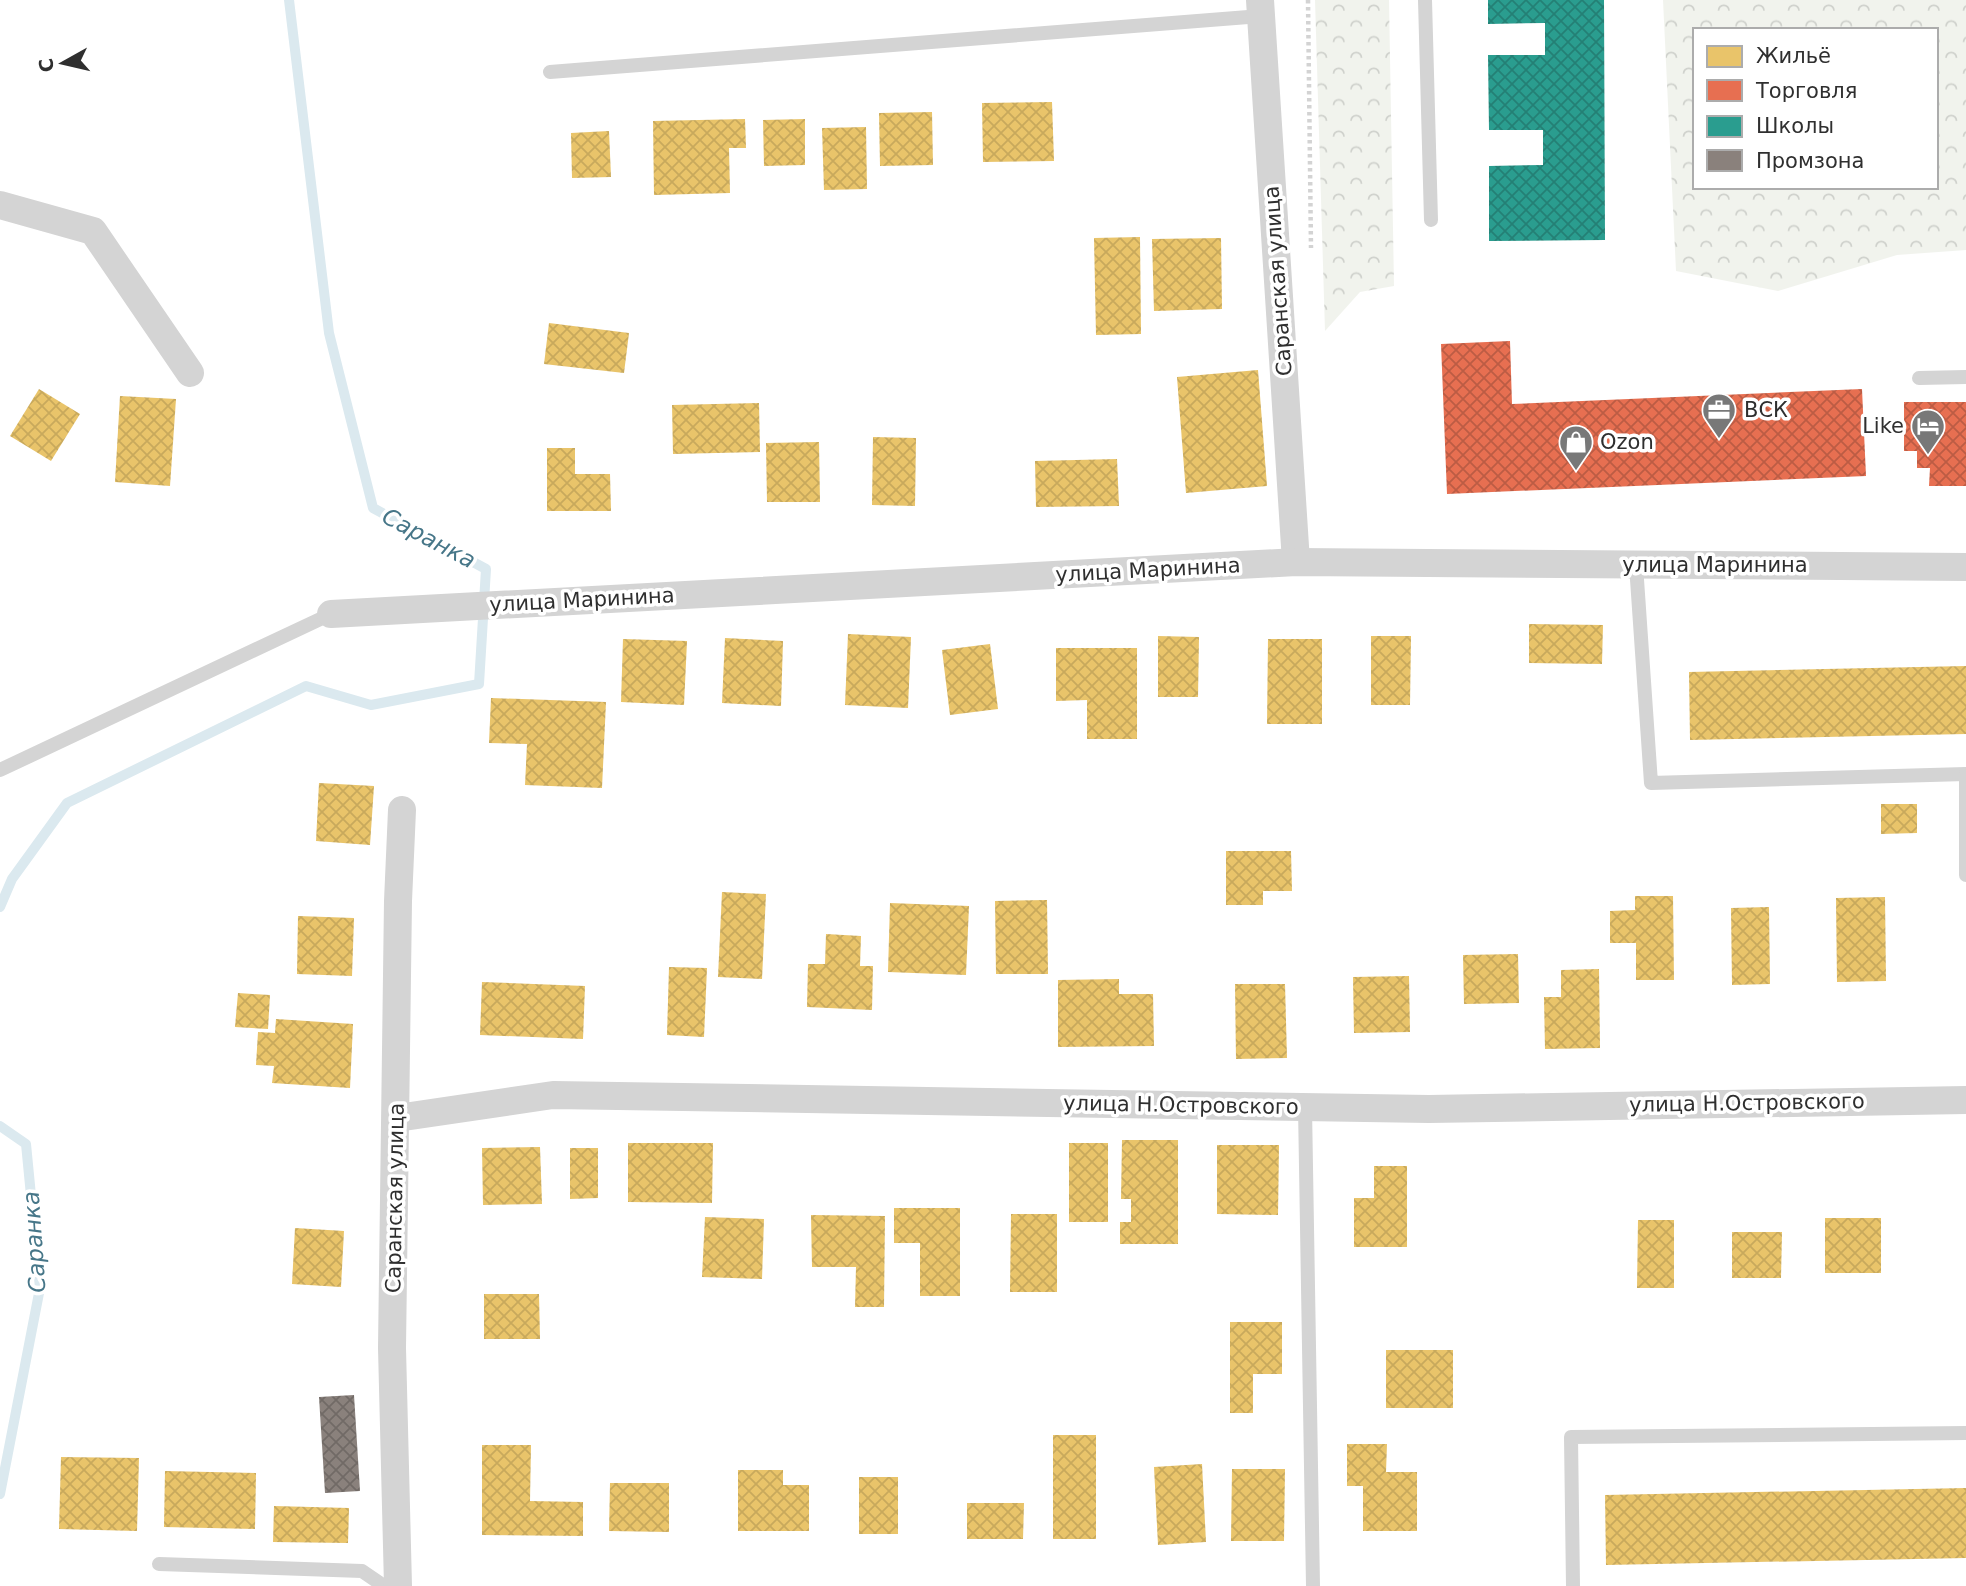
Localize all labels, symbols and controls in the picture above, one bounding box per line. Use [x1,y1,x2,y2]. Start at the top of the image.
north arrow [28,28,98,98]
legend [1693,28,1938,189]
text: Жильё [1756,44,1831,68]
text: С [34,57,58,74]
text: Торговля [1755,79,1857,103]
text: Школы [1756,114,1834,138]
text: Промзона [1756,149,1864,173]
street label: Саранская улица [1259,185,1297,377]
office icon: ВСК [1700,391,1738,440]
place label: ВСК [1744,398,1788,422]
hotel icon: Like [1909,407,1947,456]
place label: Like [1862,414,1904,438]
shop icon: Ozon [1557,423,1595,472]
place label: Ozon [1600,430,1654,454]
water label: Саранка [378,503,480,573]
street label: улица Маринина [1055,553,1241,587]
street label: улица Маринина [1622,553,1808,577]
street label: улица Маринина [489,583,675,617]
street label: улица Н.Островского [1629,1089,1865,1117]
street label: улица Н.Островского [1063,1091,1299,1119]
street label: Саранская улица [381,1103,409,1293]
water label: Саранка [17,1190,51,1294]

